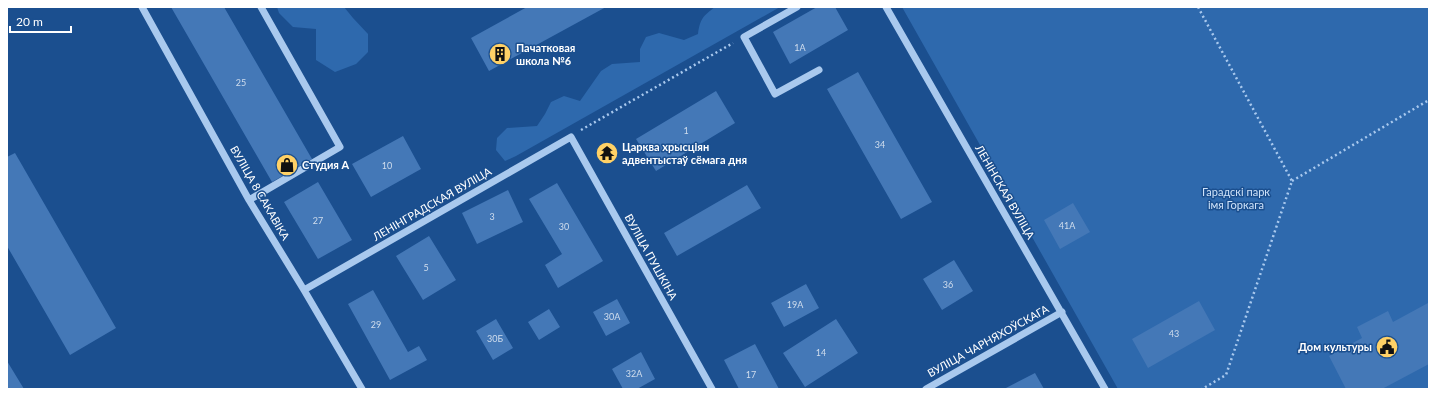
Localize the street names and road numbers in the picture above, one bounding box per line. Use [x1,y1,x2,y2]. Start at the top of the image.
street label: ЛЕНІНСКАЯ ВУЛІЦА [973,141,1038,242]
street label: ВУЛІЦА 8 САКАВІКА [228,143,293,243]
street label: ЛЕНІНГРАДСКАЯ ВУЛІЦА [369,164,494,243]
street label: ВУЛІЦА ПУШКІНА [622,212,681,302]
street label: ВУЛІЦА ЧАРНЯХОЎСКАГА [925,301,1051,379]

